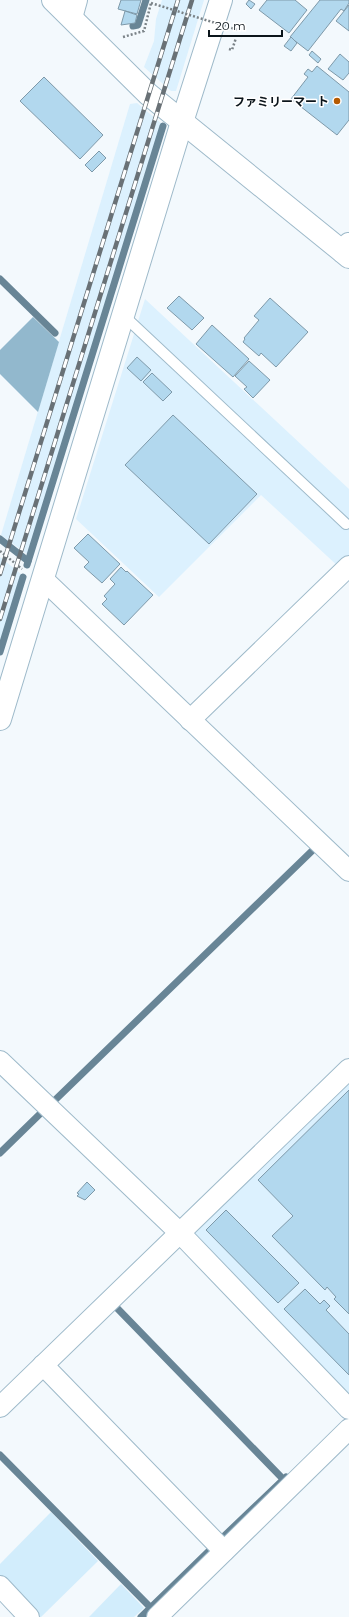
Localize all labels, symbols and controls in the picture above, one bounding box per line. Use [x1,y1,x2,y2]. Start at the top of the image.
scale bar [209,12,282,38]
text: 20 m [215,18,246,33]
place label: ファミリーマート [233,94,329,109]
marker: ファミリーマート [332,96,342,106]

